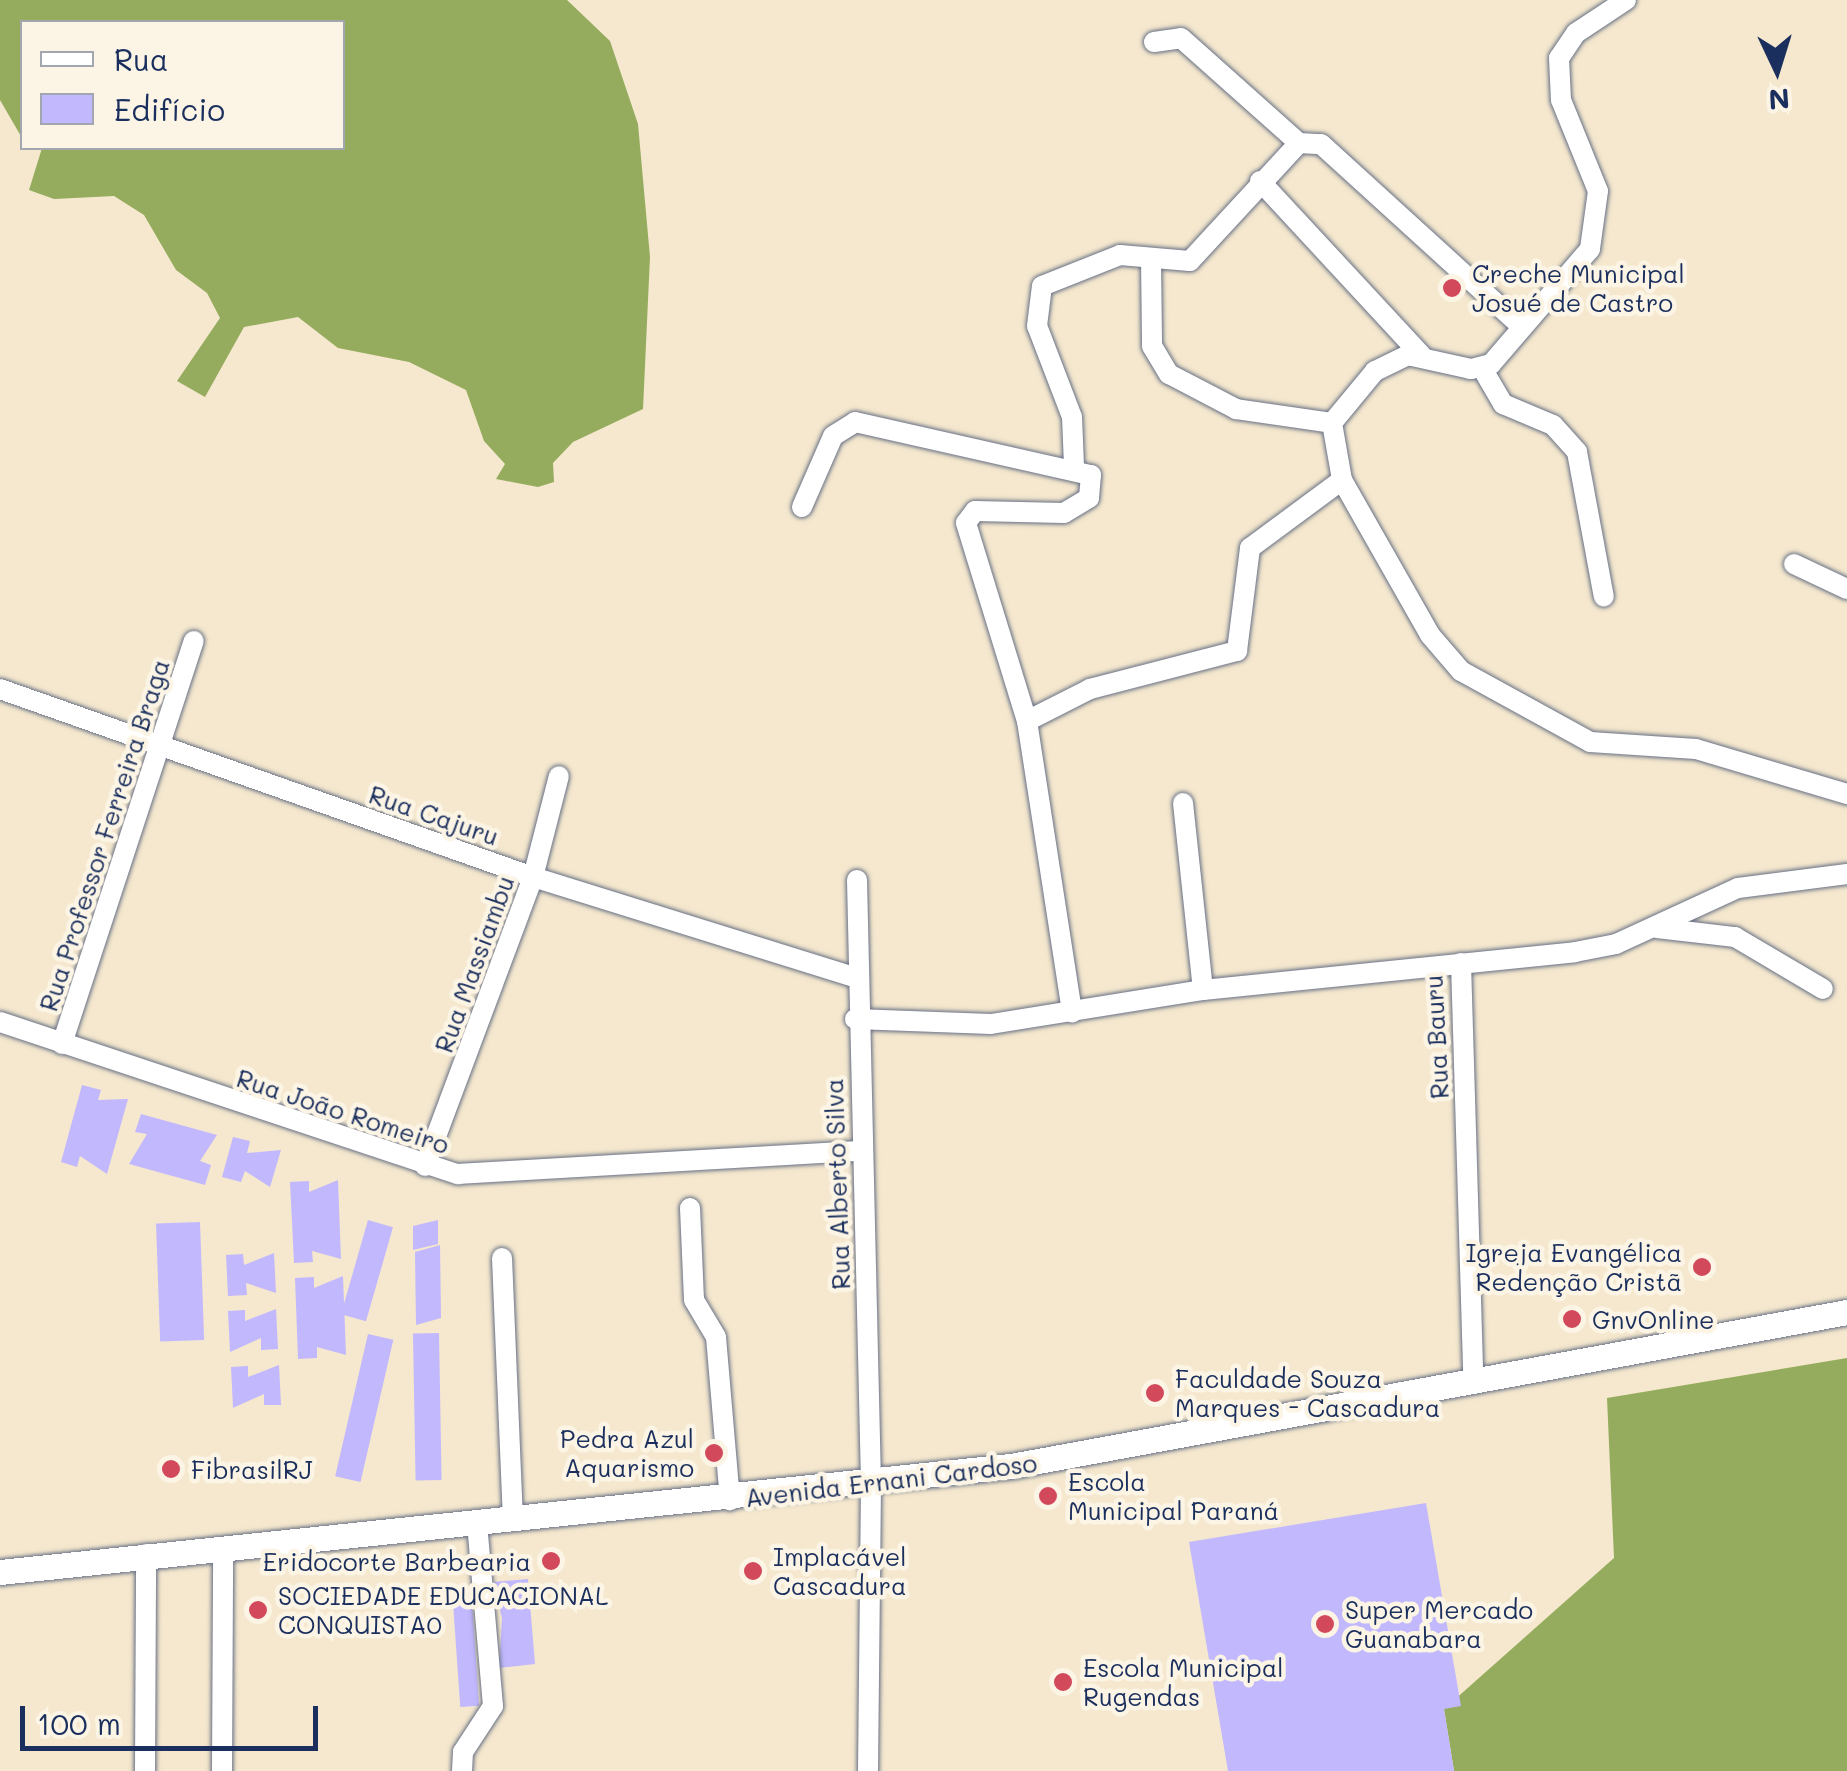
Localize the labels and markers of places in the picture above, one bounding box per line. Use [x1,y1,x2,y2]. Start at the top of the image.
place label: Creche Municipal Josué de Castro [1472,259,1685,318]
marker: Creche Municipal Josué de Castro [1441,277,1463,299]
place label: Igreja Evangélica Redenção Cristã [1465,1238,1682,1297]
marker: Igreja Evangélica Redenção Cristã [1691,1256,1713,1278]
place label: GnvOnline [1592,1304,1714,1334]
marker: GnvOnline [1561,1308,1583,1330]
place label: Faculdade Souza Marques - Cascadura [1175,1364,1440,1423]
marker: Faculdade Souza Marques - Cascadura [1144,1382,1166,1404]
place label: Pedra Azul Aquarismo [560,1424,694,1483]
marker: Pedra Azul Aquarismo [703,1442,725,1464]
place label: FibrasilRJ [191,1454,312,1484]
marker: FibrasilRJ [160,1458,182,1480]
place label: Escola Municipal Paraná [1068,1467,1279,1526]
marker: Escola Municipal Paraná [1037,1485,1059,1507]
place label: Implacável Cascadura [773,1542,906,1601]
place label: Eridocorte Barbearia [263,1546,531,1576]
marker: Eridocorte Barbearia [540,1550,562,1572]
marker: Implacável Cascadura [742,1560,764,1582]
place label: SOCIEDADE EDUCACIONAL CONQUISTA0 [278,1581,608,1640]
place label: Super Mercado Guanabara [1345,1595,1533,1654]
marker: SOCIEDADE EDUCACIONAL CONQUISTA0 [247,1599,269,1621]
marker: Super Mercado Guanabara [1314,1613,1336,1635]
place label: Escola Municipal Rugendas [1083,1653,1284,1712]
marker: Escola Municipal Rugendas [1052,1671,1074,1693]

